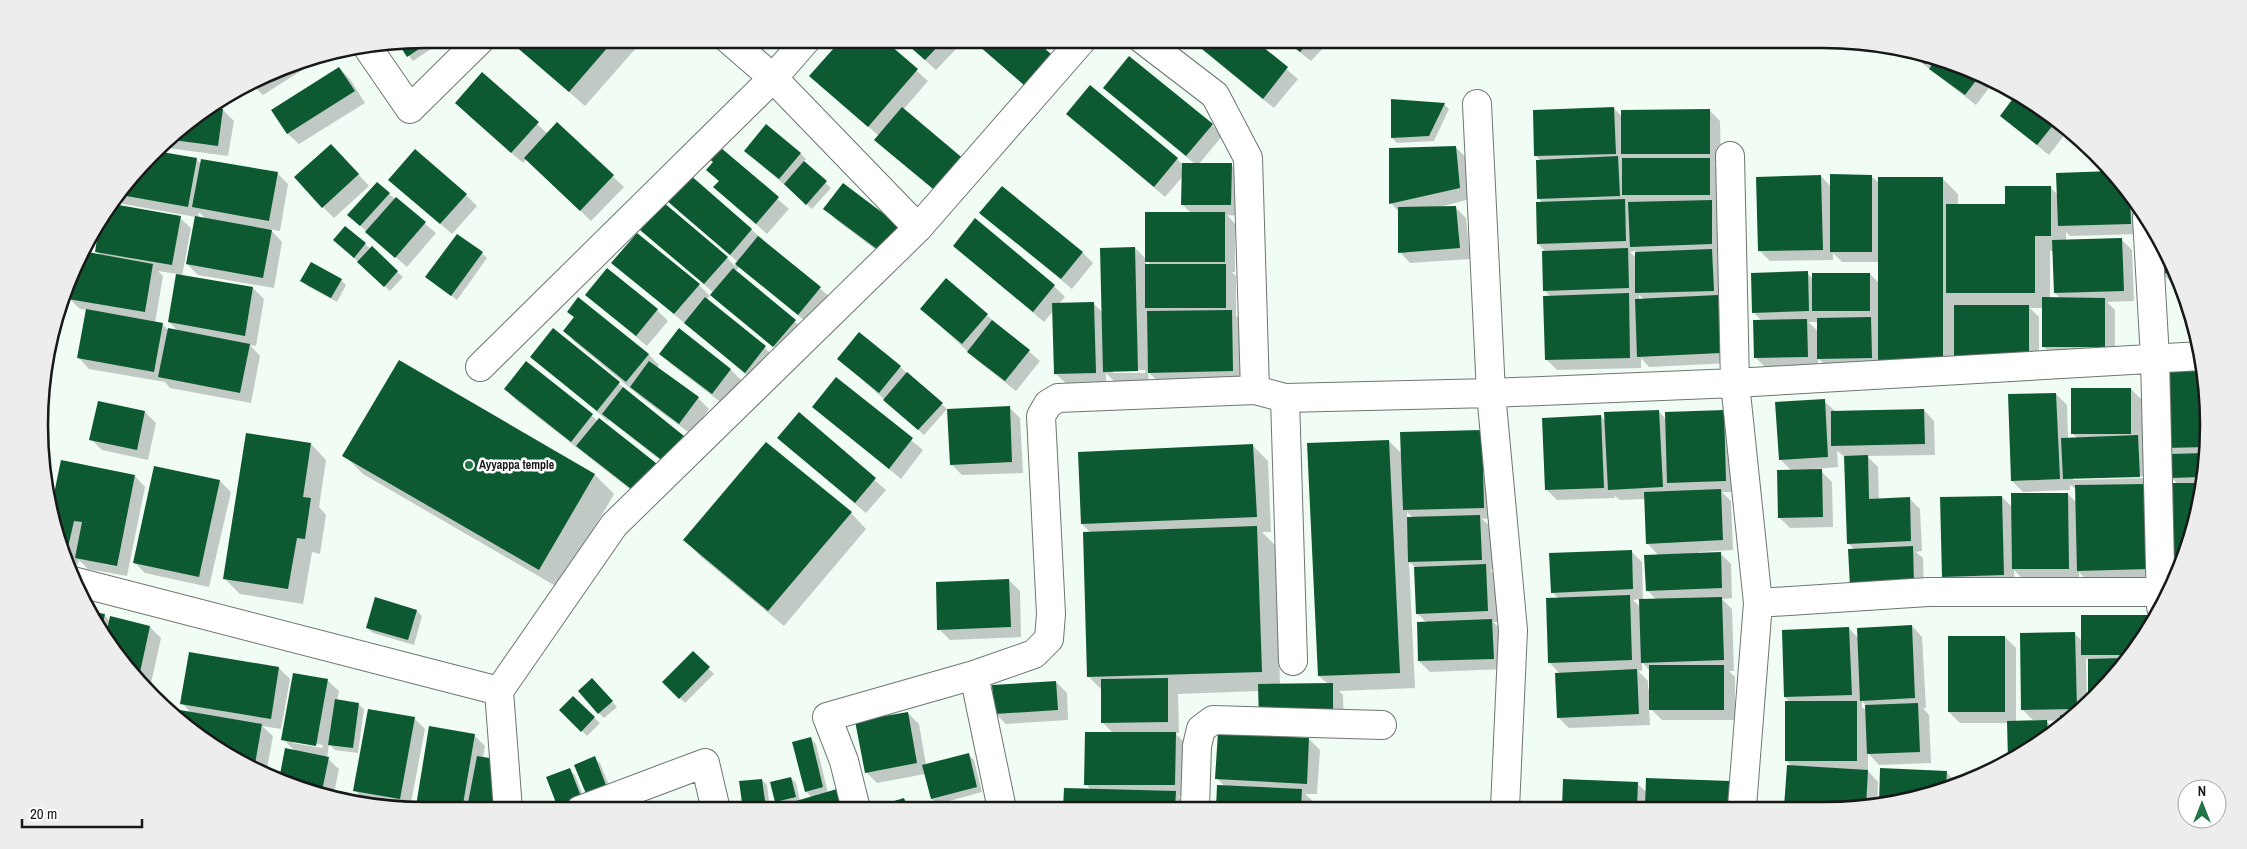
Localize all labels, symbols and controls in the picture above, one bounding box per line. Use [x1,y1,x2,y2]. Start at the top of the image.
place label: Ayyappa temple [479,457,555,473]
marker: Ayyappa temple [463,459,475,471]
north arrow [2177,779,2227,829]
text: N [2198,782,2206,800]
scale bar [22,796,142,828]
text: 20 m [30,803,57,824]

